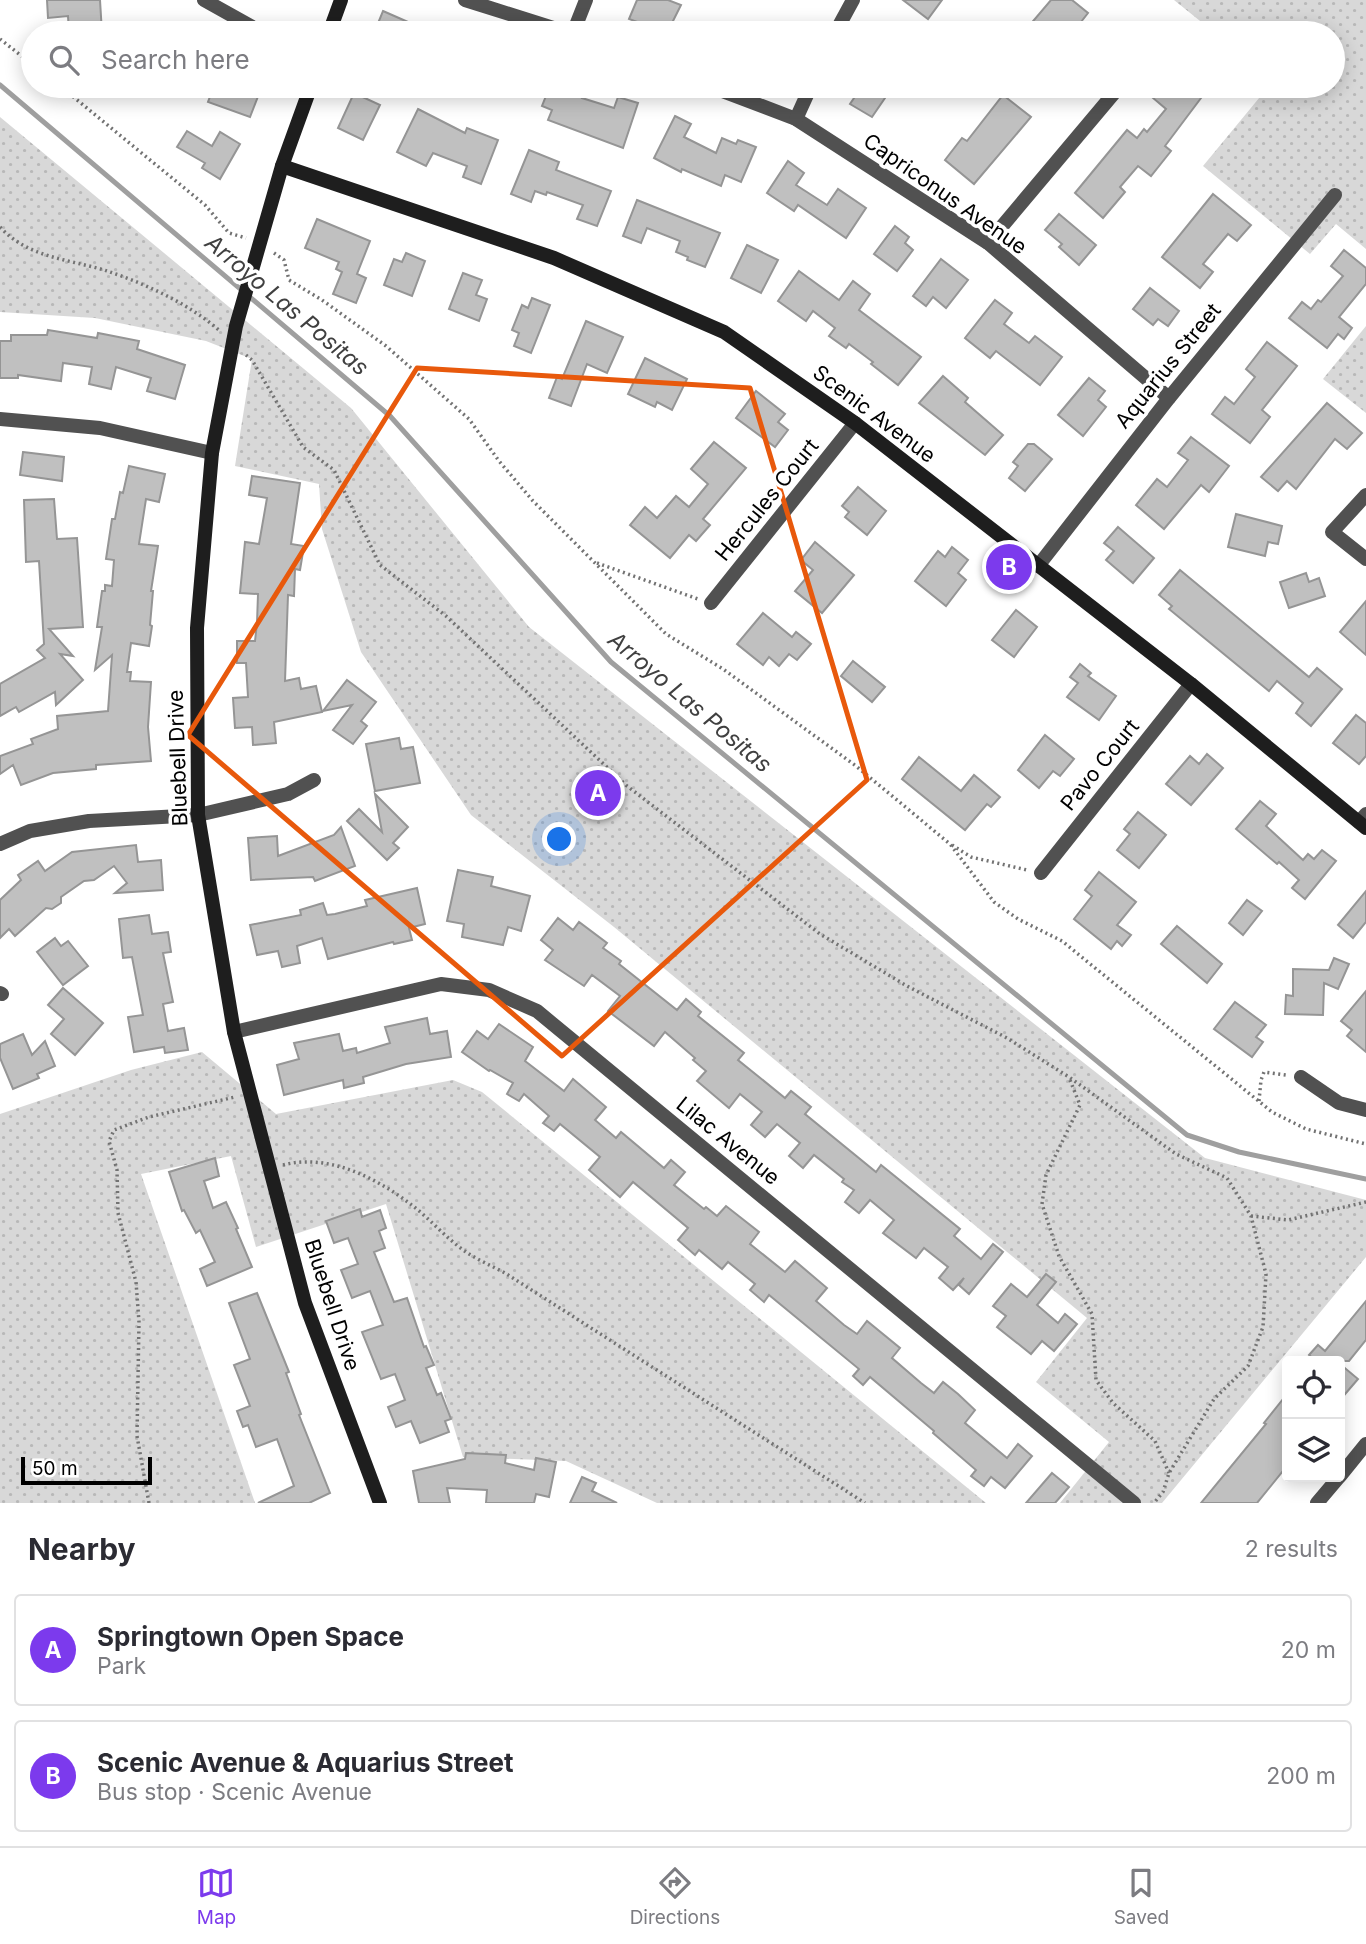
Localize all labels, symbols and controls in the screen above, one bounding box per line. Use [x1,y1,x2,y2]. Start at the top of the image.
search box [21,21,1345,98]
icon: search [45,41,83,79]
text: Search here [101,44,250,75]
street label: Capriconus Avenue [859,128,1032,259]
water label: Arroyo Las Positas [199,228,374,381]
street label: Aquarius Street [1110,298,1226,433]
street label: Scenic Avenue [808,359,940,468]
street label: Hercules Court [710,434,823,566]
pin: B [986,541,1032,593]
water label: Arroyo Las Positas [602,625,777,778]
street label: Bluebell Drive [163,689,192,827]
street label: Pavo Court [1055,714,1144,815]
pin: A [575,767,621,819]
your location [542,822,576,856]
street label: Lilac Avenue [672,1091,785,1190]
street label: Bluebell Drive [299,1236,365,1374]
map controls [1282,1356,1345,1482]
button: locate [1282,1356,1345,1419]
button: layers [1282,1419,1345,1482]
scale bar [21,1454,152,1486]
text: 50 m [32,1457,78,1480]
text: Nearby [28,1531,136,1567]
text: 2 results [1245,1535,1338,1563]
text: Springtown Open Space [97,1621,404,1652]
text: A [44,1636,62,1664]
text: 20 m [1281,1636,1336,1664]
text: Park [97,1652,146,1680]
text: Scenic Avenue & Aquarius Street [97,1747,514,1778]
text: B [45,1762,61,1790]
text: 200 m [1266,1762,1336,1790]
text: Bus stop · Scenic Avenue [97,1778,372,1806]
tab: Map [197,1864,236,1929]
tab: Directions [630,1864,720,1929]
tab: Saved [1114,1864,1169,1929]

